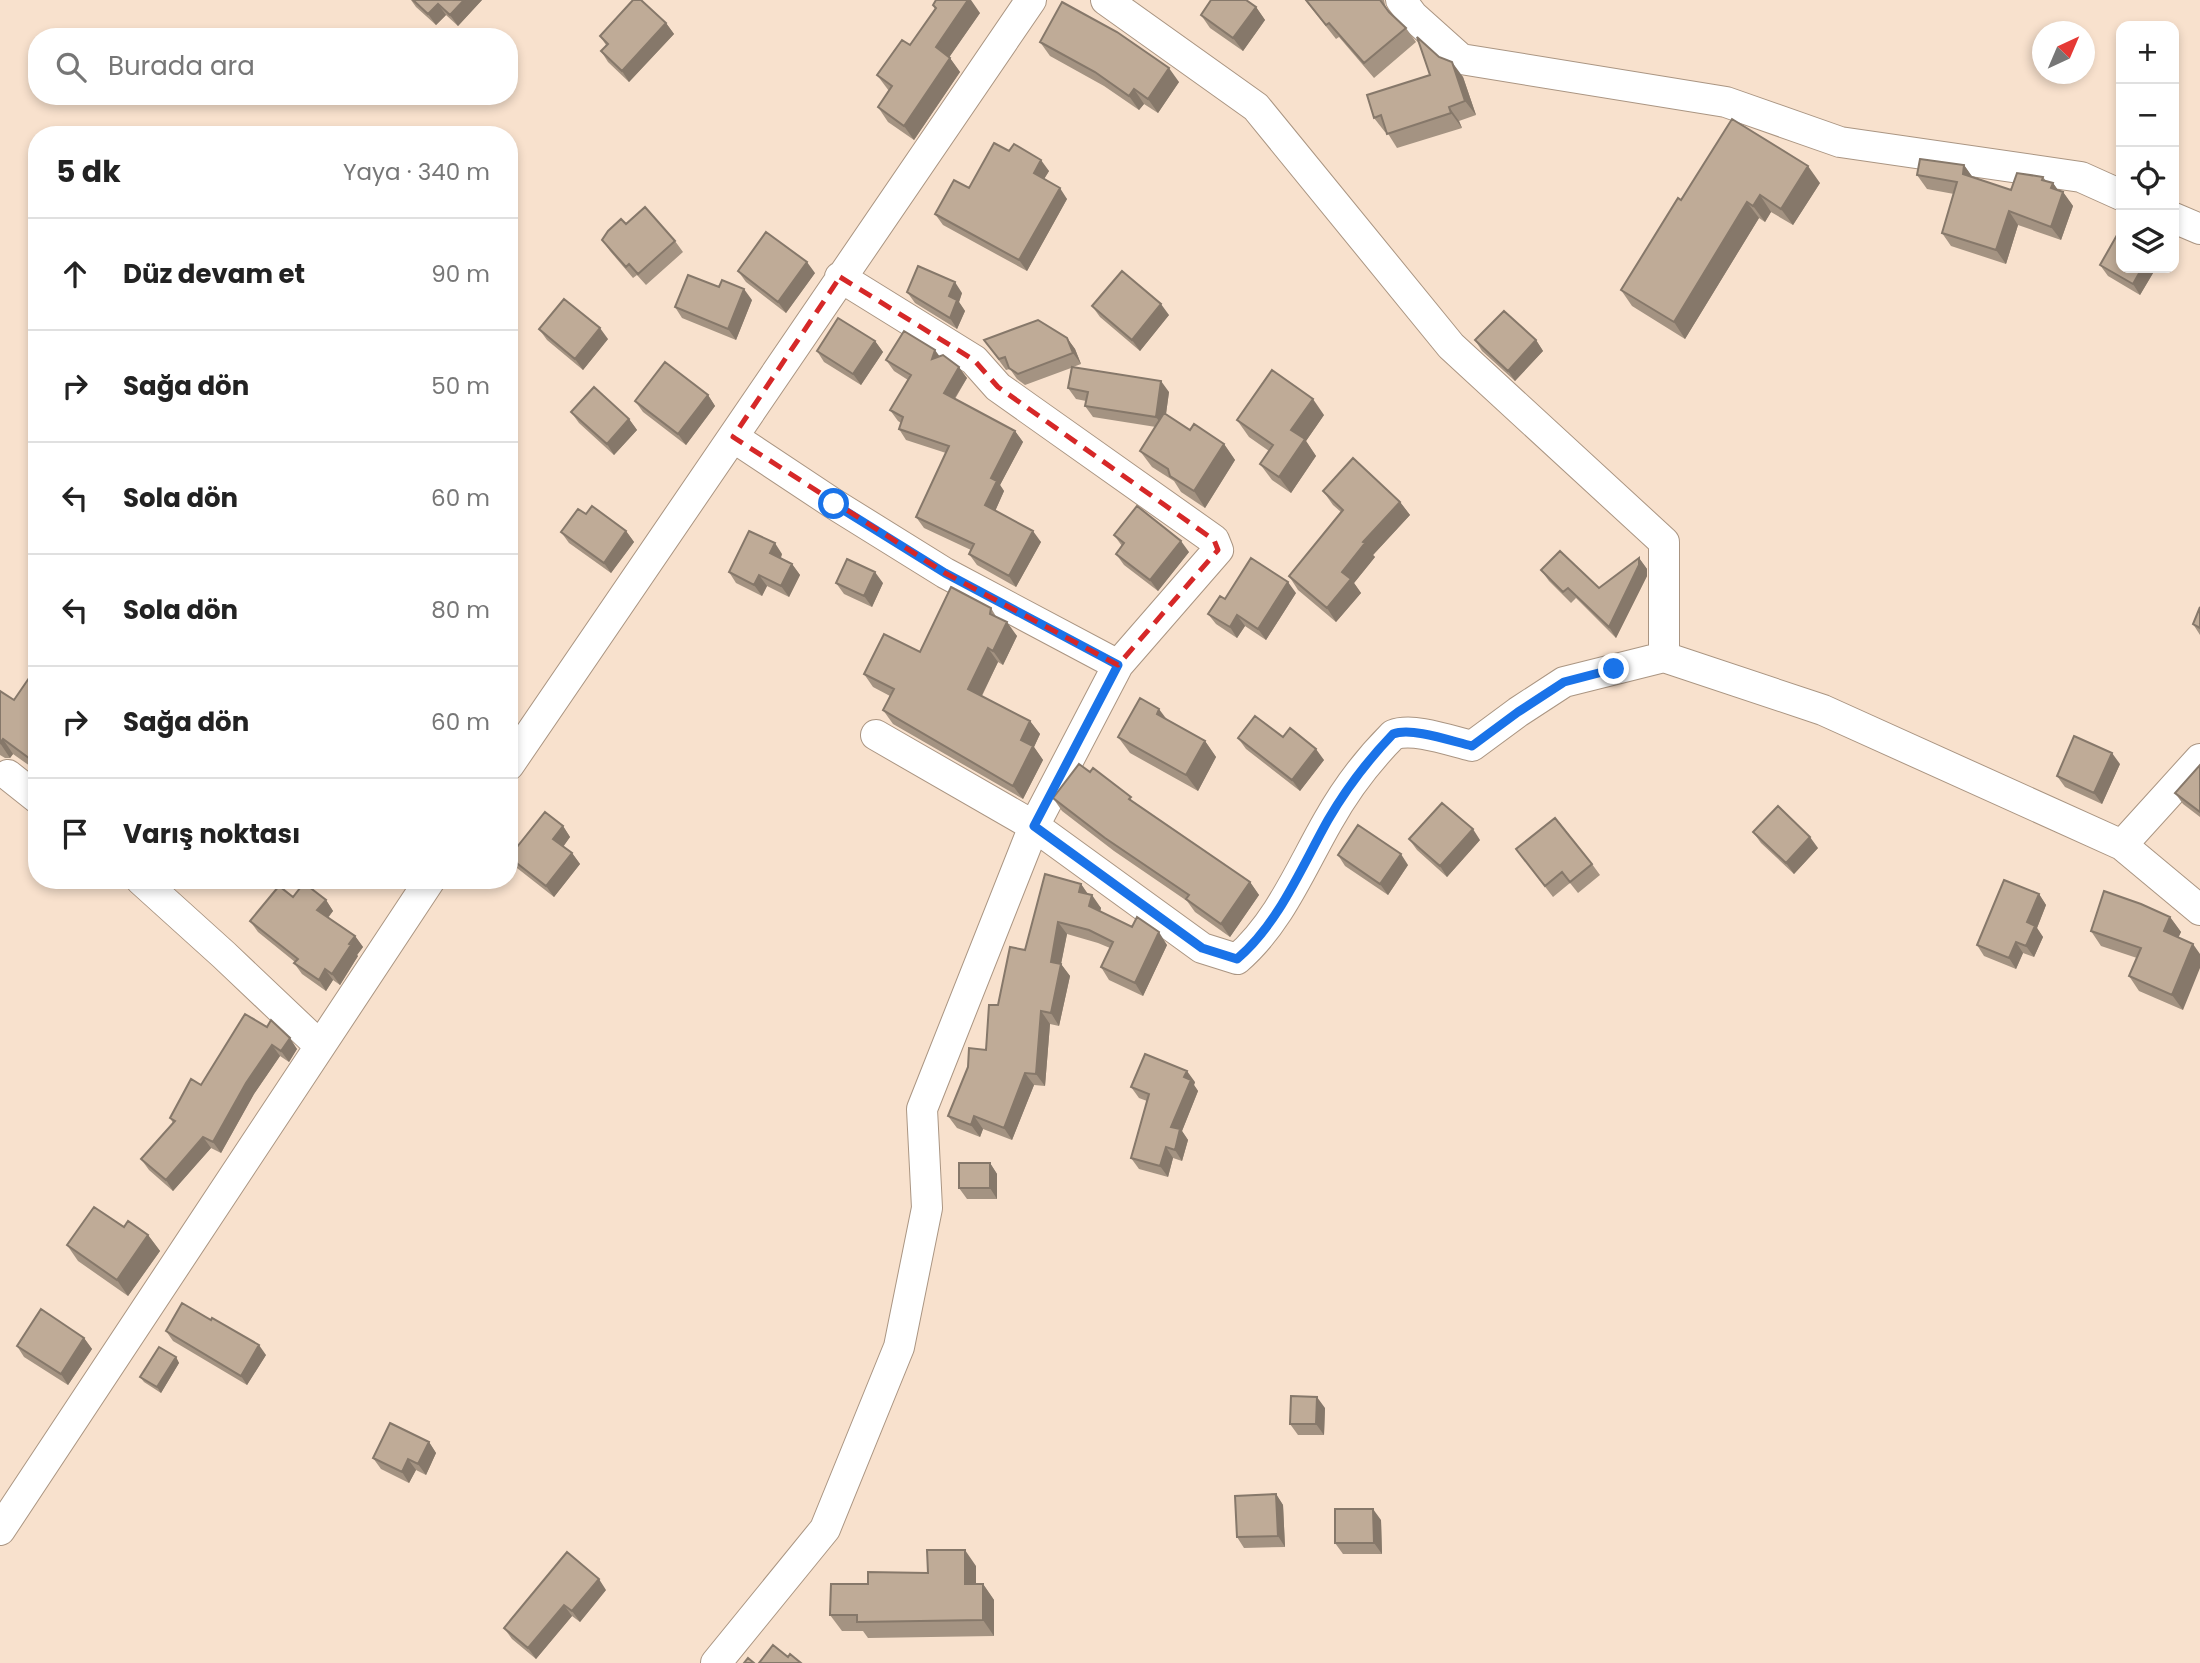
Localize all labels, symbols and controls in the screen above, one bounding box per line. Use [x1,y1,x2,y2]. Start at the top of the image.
north arrow [2032,21,2095,84]
map controls [2116,21,2179,273]
button: + [2116,21,2179,84]
search box [28,28,518,105]
icon: search [52,48,90,86]
text: Burada ara [108,48,255,84]
button: − [2116,84,2179,147]
button: locate [2116,147,2179,210]
text: 5 dk [56,150,121,193]
text: Yaya · 340 m [343,156,490,188]
button: layers [2116,210,2179,273]
icon: ahead [56,255,94,293]
text: Düz devam et [123,256,305,292]
text: 90 m [431,258,490,290]
icon: right [56,367,94,405]
text: Sağa dön [123,368,249,404]
text: 50 m [431,370,490,402]
icon: left [56,479,94,517]
text: Sola dön [123,480,238,516]
text: 60 m [431,482,490,514]
route start [818,488,849,519]
icon: left [56,591,94,629]
text: Sola dön [123,592,238,628]
text: 80 m [431,594,490,626]
route end [1598,653,1629,684]
icon: right [56,703,94,741]
text: Sağa dön [123,704,249,740]
text: 60 m [431,706,490,738]
icon: arrive [56,815,94,853]
text: Varış noktası [123,816,300,852]

